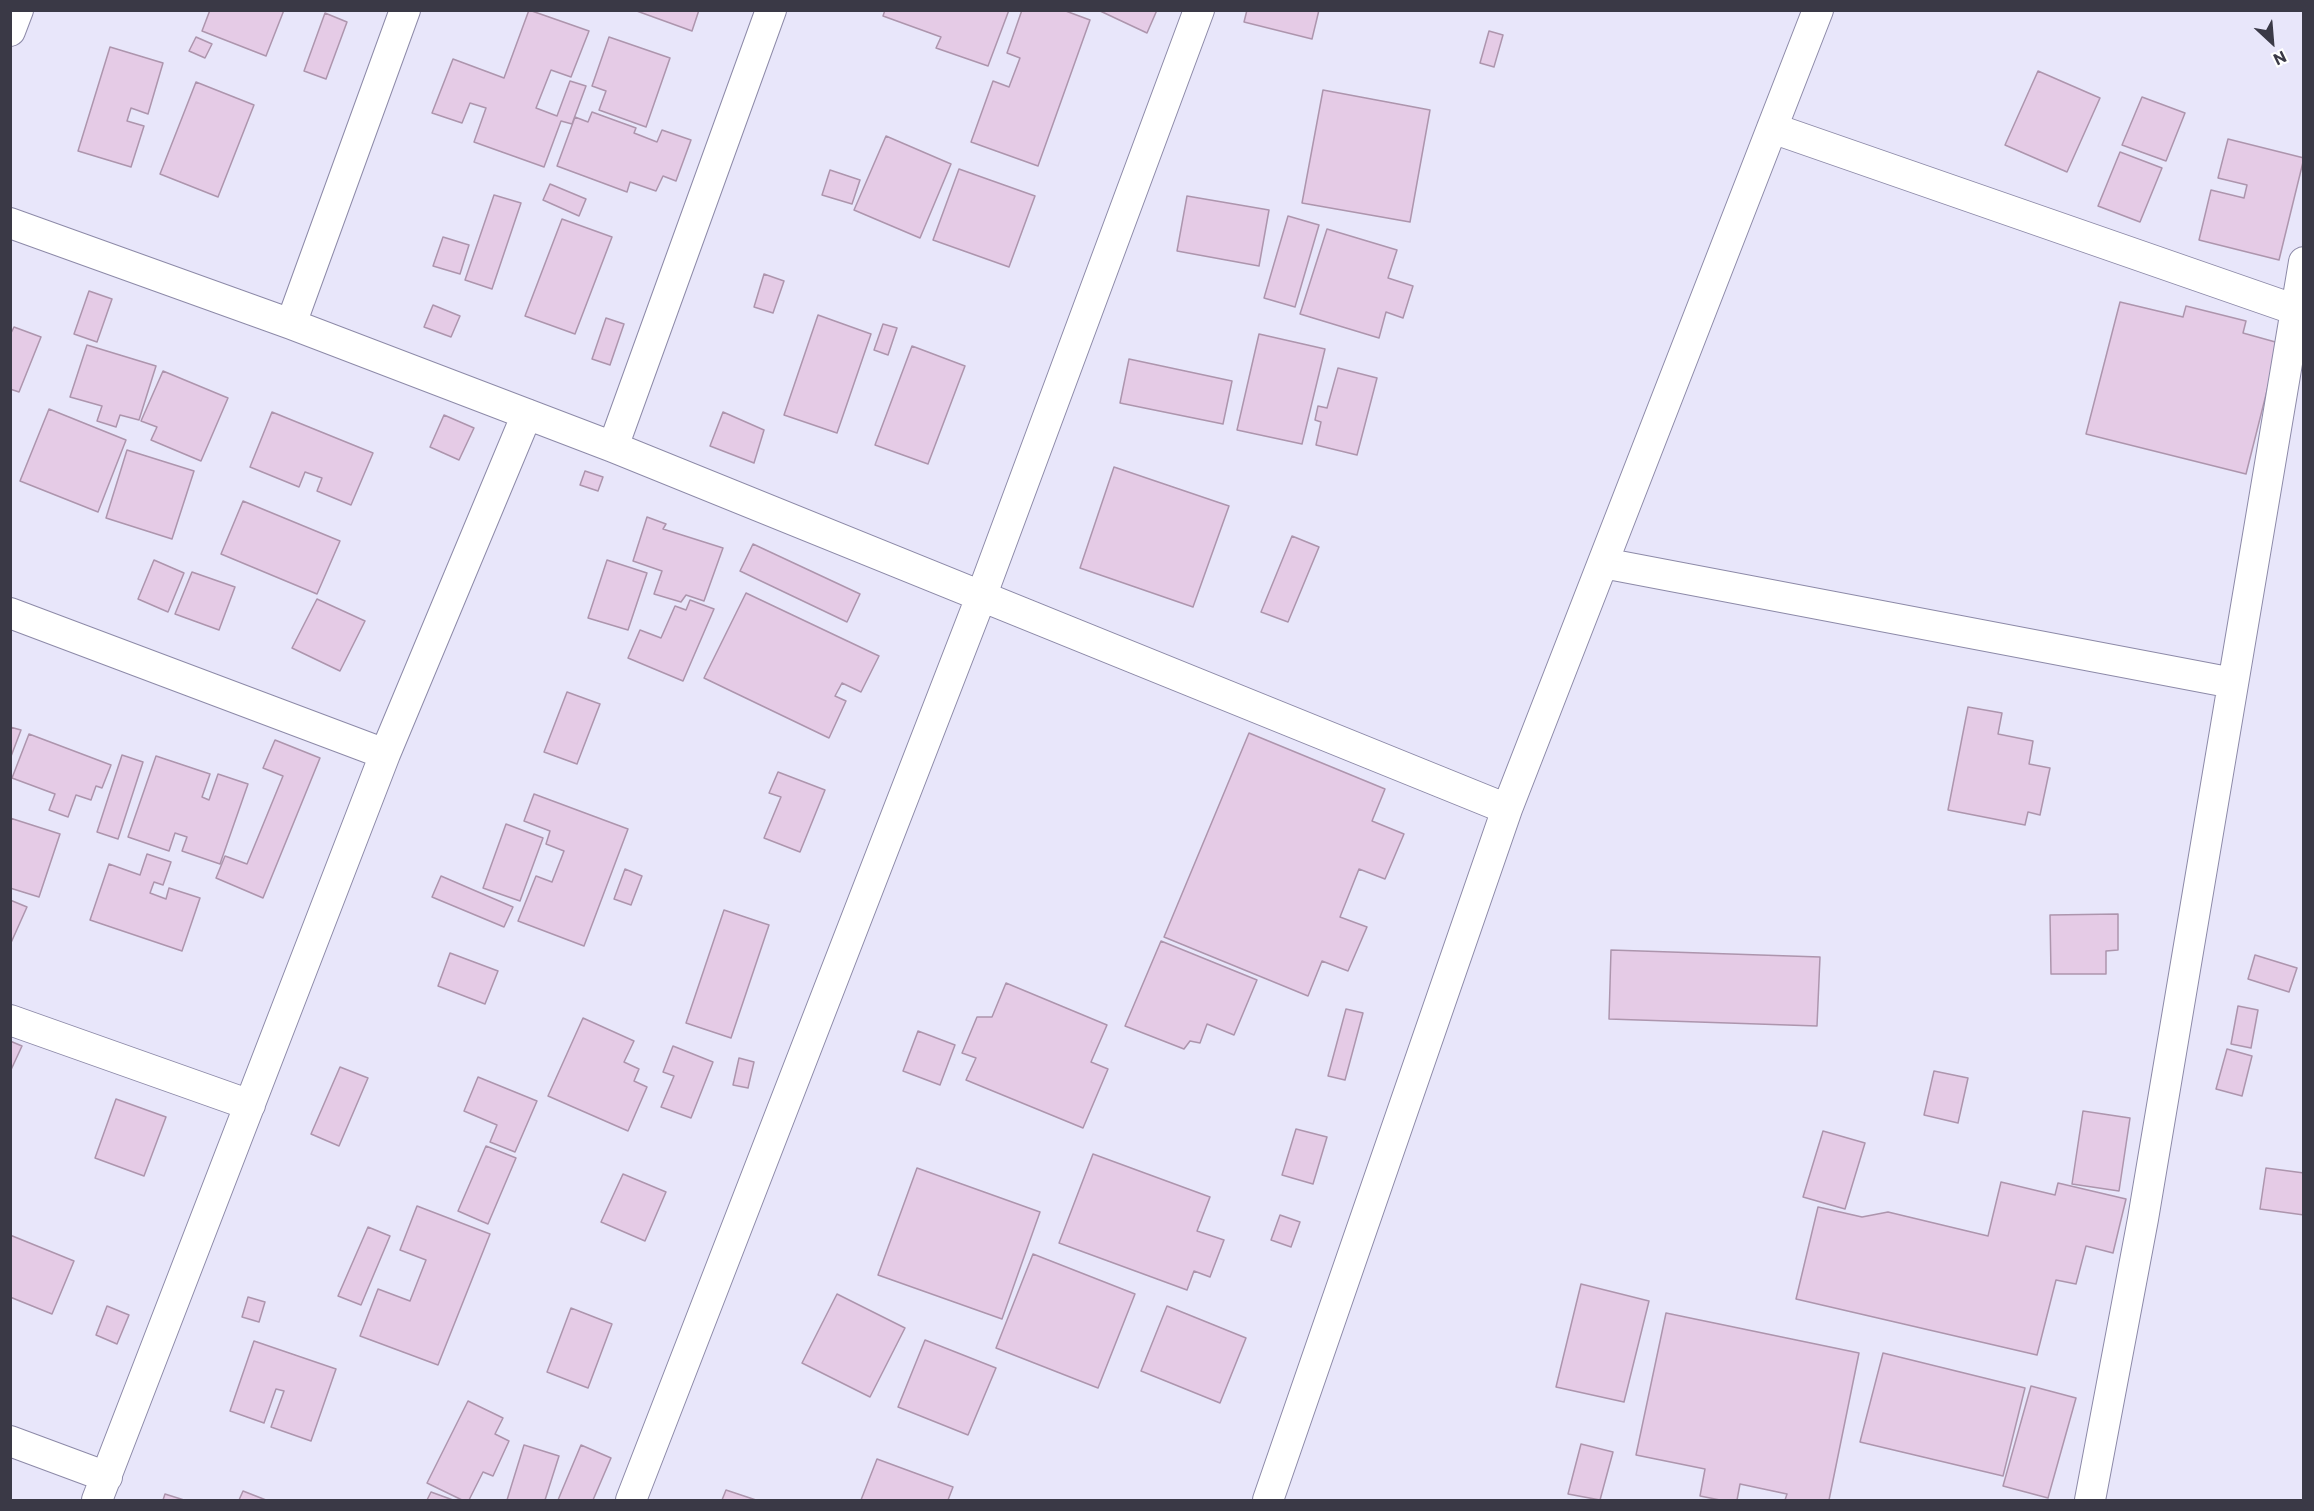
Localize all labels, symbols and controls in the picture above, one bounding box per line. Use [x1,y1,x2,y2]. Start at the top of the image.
north arrow [2242,12,2302,72]
text: N [2271,47,2290,70]

